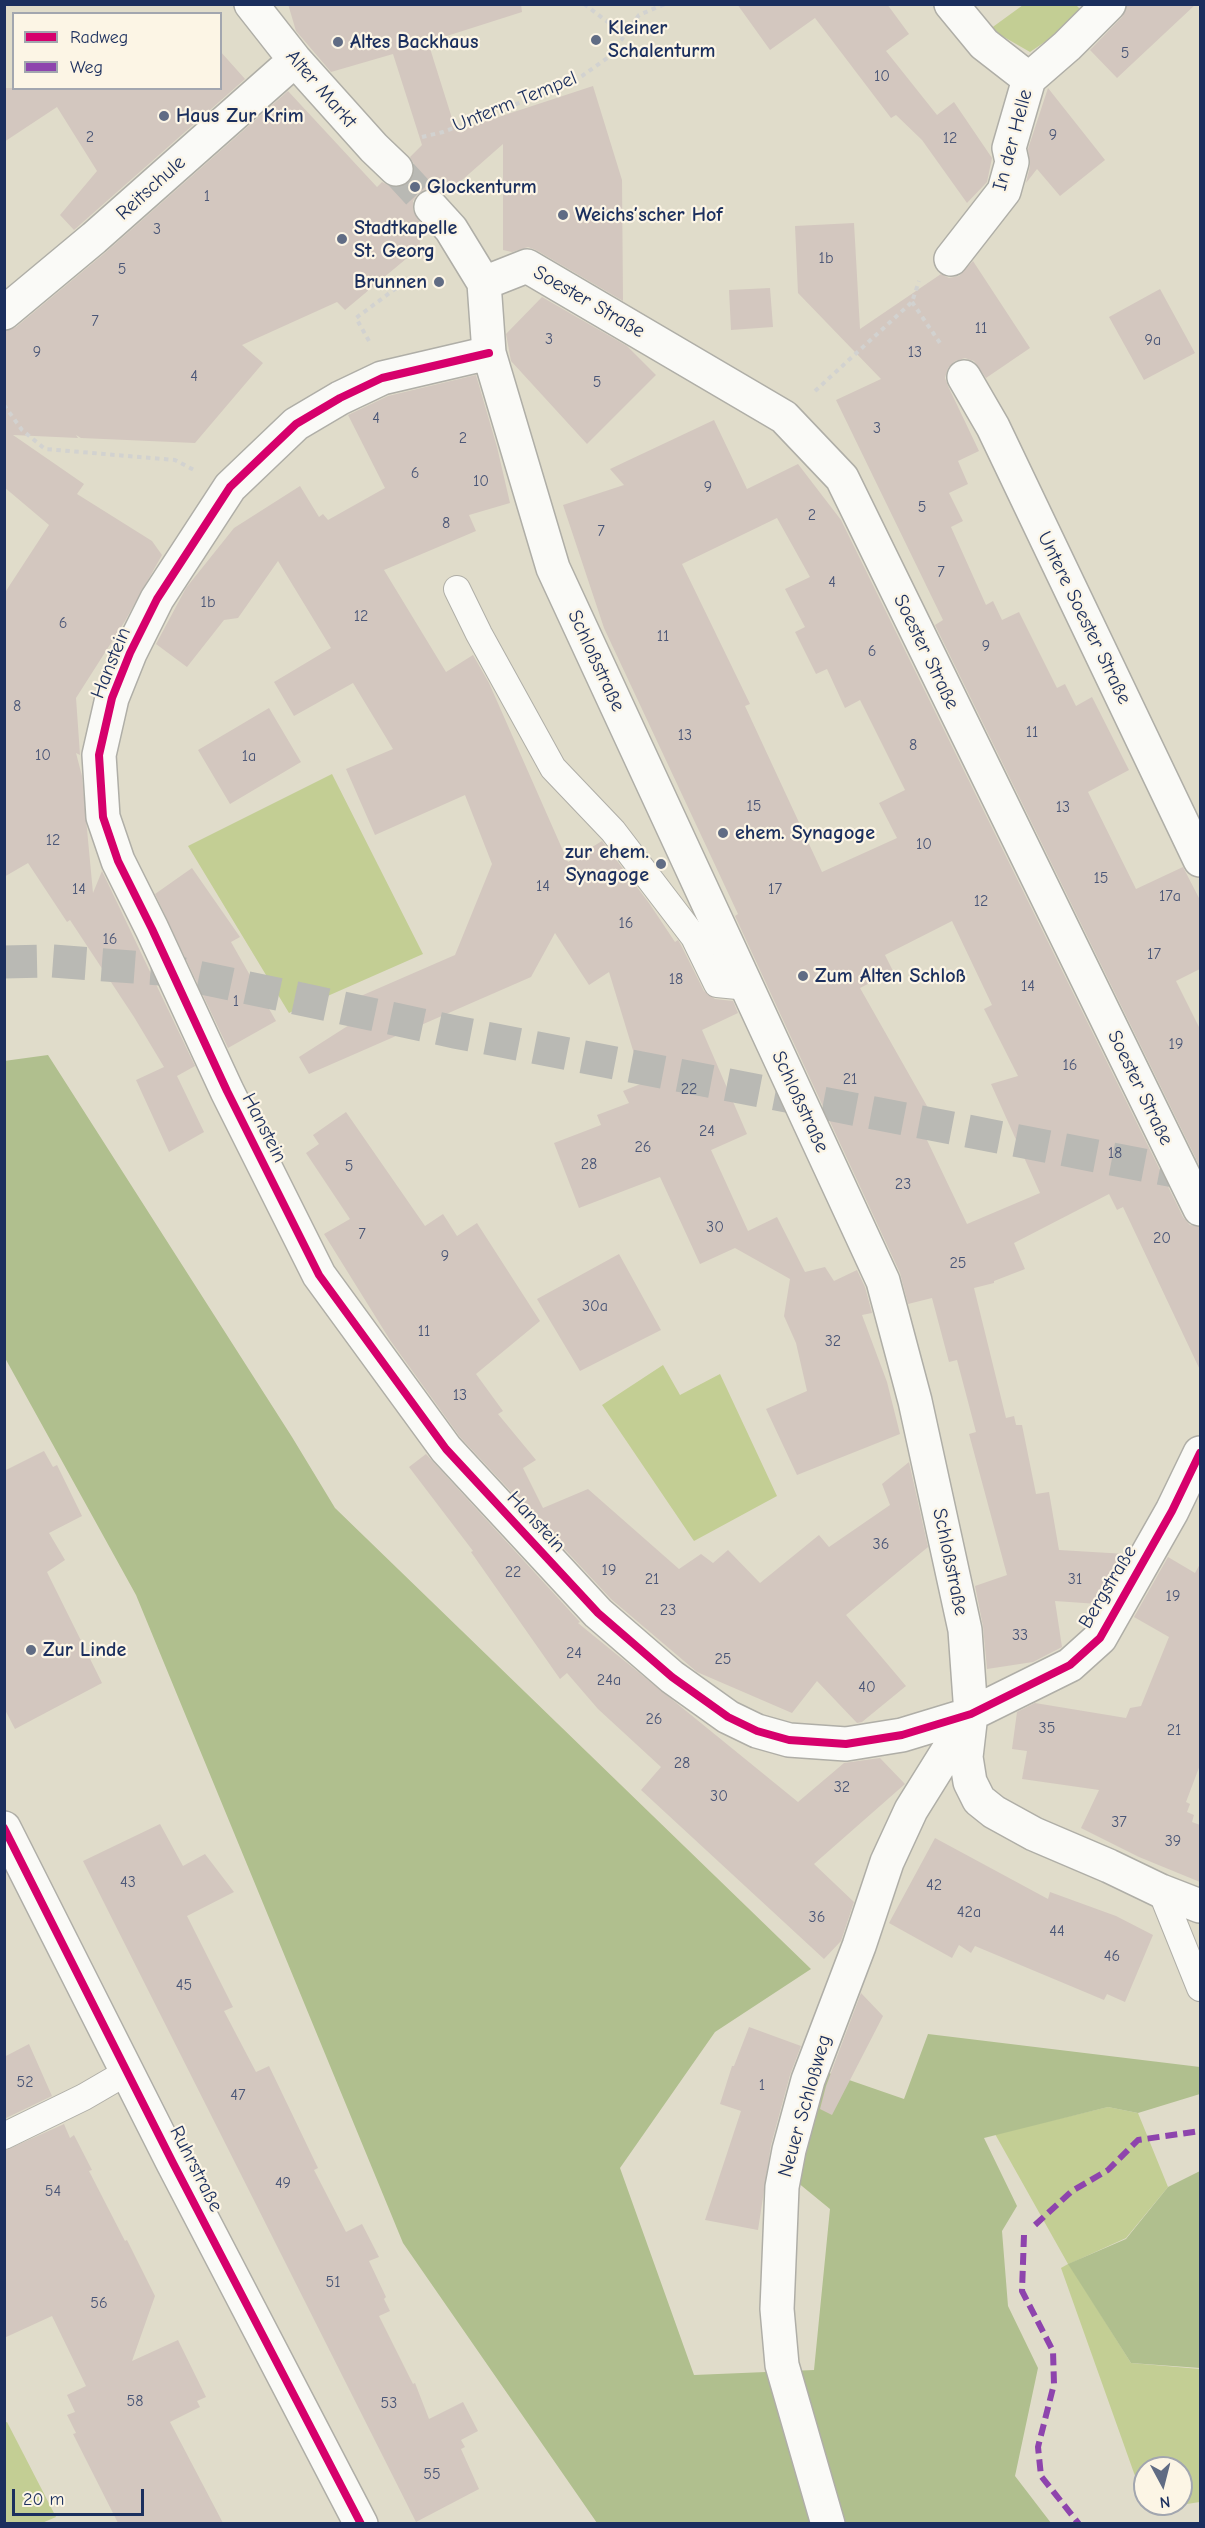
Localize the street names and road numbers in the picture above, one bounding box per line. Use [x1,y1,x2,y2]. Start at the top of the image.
street label: Alter Markt [280,45,362,133]
street label: Unterm Tempel [449,66,581,138]
street label: In der Helle [988,87,1038,193]
street label: Reitschule [111,151,191,225]
street label: Soester Straße [529,260,649,344]
street label: Untere Soester Straße [1032,528,1136,708]
street label: Soester Straße [888,591,964,713]
street label: Schloßstraße [562,606,630,716]
street label: Hanstein [86,624,136,702]
street label: Soester Straße [1102,1027,1178,1149]
street label: Schloßstraße [766,1047,834,1157]
street label: Hanstein [236,1089,292,1167]
street label: Hanstein [502,1486,570,1558]
street label: Schloßstraße [927,1506,973,1618]
street label: Bergstraße [1074,1541,1142,1633]
street label: Neuer Schloßweg [773,2032,837,2180]
street label: Ruhrstraße [164,2122,228,2216]

